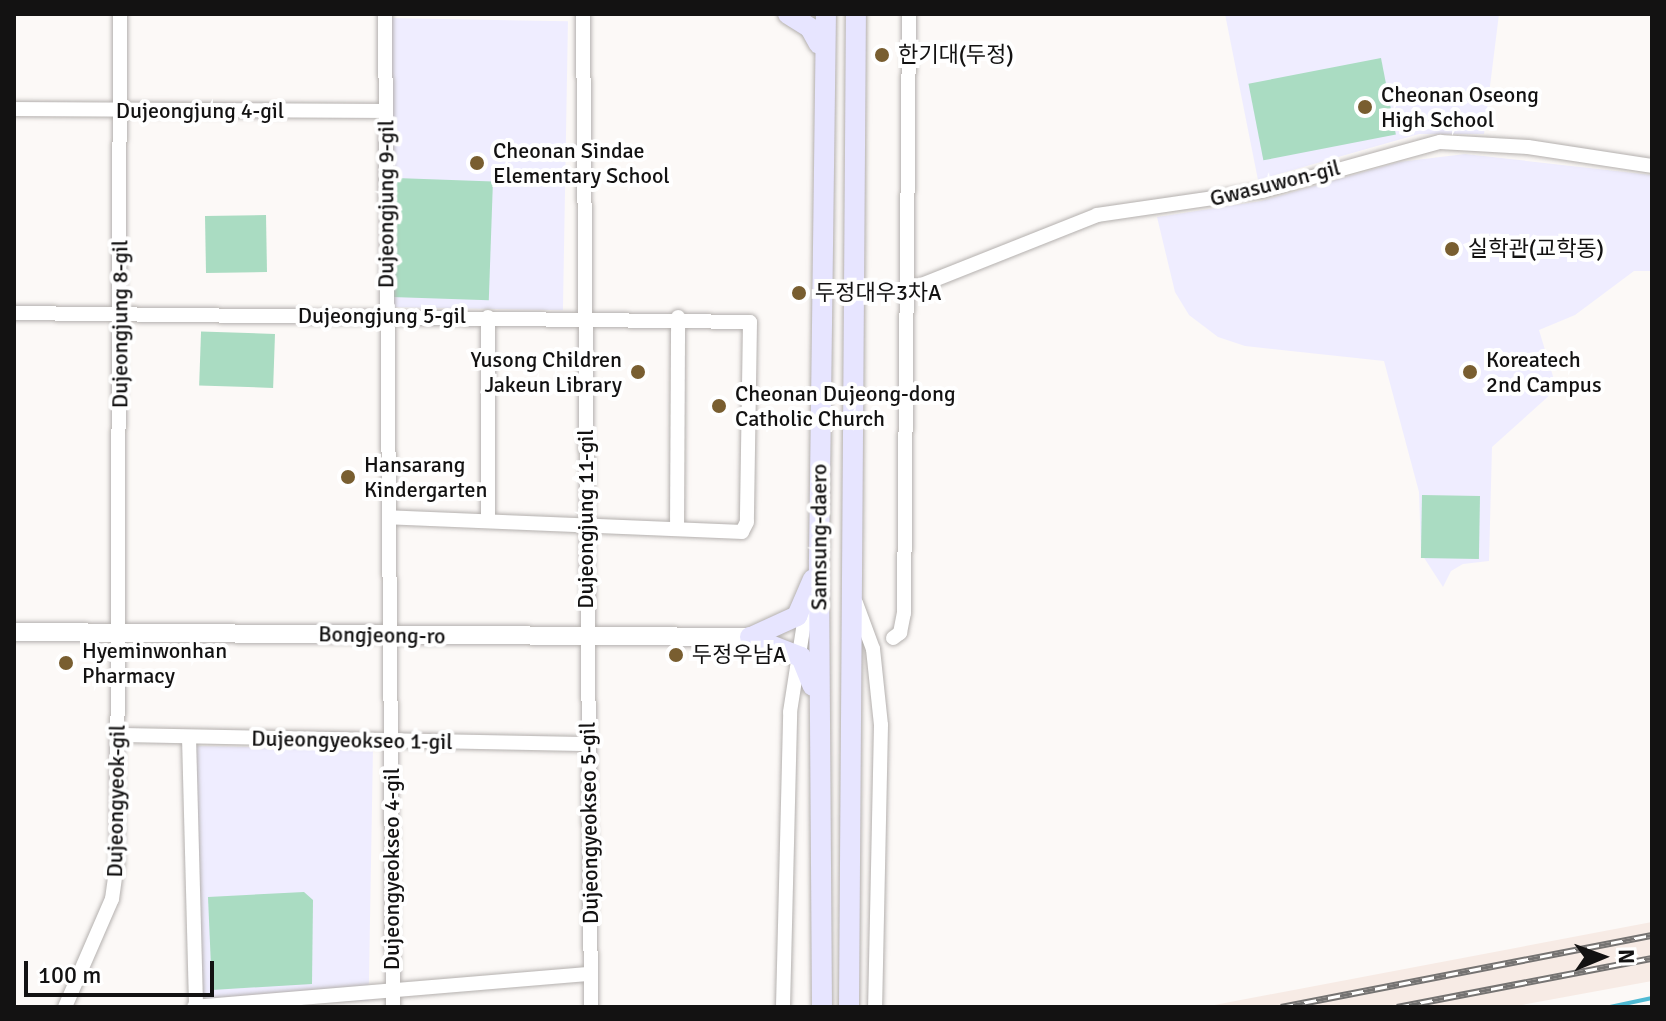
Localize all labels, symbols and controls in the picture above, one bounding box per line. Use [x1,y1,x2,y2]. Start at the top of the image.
place label: 한기대(두정) [898,42,1014,68]
marker: 한기대(두정) [873,46,891,64]
place label: Cheonan Oseong High School [1381,81,1539,132]
street label: Dujeongjung 4-gil [116,98,284,124]
marker: Cheonan Oseong High School [1356,98,1374,116]
street label: Dujeongjung 9-gil [373,120,399,288]
place label: Cheonan Sindae Elementary School [493,137,670,188]
marker: Cheonan Sindae Elementary School [468,154,486,172]
street label: Gwasuwon-gil [1207,154,1343,212]
place label: 실학관(교학동) [1468,236,1604,262]
street label: Dujeongjung 8-gil [107,240,133,408]
marker: 실학관(교학동) [1443,240,1461,258]
place label: 두정대우3차A [815,280,942,306]
marker: 두정대우3차A [790,284,808,302]
street label: Dujeongjung 5-gil [298,303,466,329]
place label: Yusong Children Jakeun Library [470,346,622,398]
place label: Koreatech 2nd Campus [1486,346,1602,398]
marker: Yusong Children Jakeun Library [629,363,647,381]
marker: Koreatech 2nd Campus [1461,363,1479,381]
place label: Cheonan Dujeong-dong Catholic Church [735,380,956,432]
marker: Cheonan Dujeong-dong Catholic Church [710,397,728,415]
street label: Dujeongjung 11-gil [573,429,599,609]
place label: Hansarang Kindergarten [364,451,487,502]
street label: Samsung-daero [806,464,832,610]
marker: Hansarang Kindergarten [339,468,357,486]
street label: Bongjeong-ro [318,621,446,649]
place label: Hyeminwonhan Pharmacy [82,637,227,688]
place label: 두정우남A [692,642,786,668]
marker: 두정우남A [667,646,685,664]
marker: Hyeminwonhan Pharmacy [57,654,75,672]
street label: Dujeongyeokseo 5-gil [574,722,604,924]
street label: Dujeongyeok-gil [101,724,131,878]
street label: Dujeongyeokseo 1-gil [251,725,453,755]
street label: Dujeongyeokseo 4-gil [379,768,405,970]
north arrow [1562,917,1642,997]
scale bar [28,945,218,995]
text: N [1613,949,1640,964]
text: 100 m [38,960,101,990]

